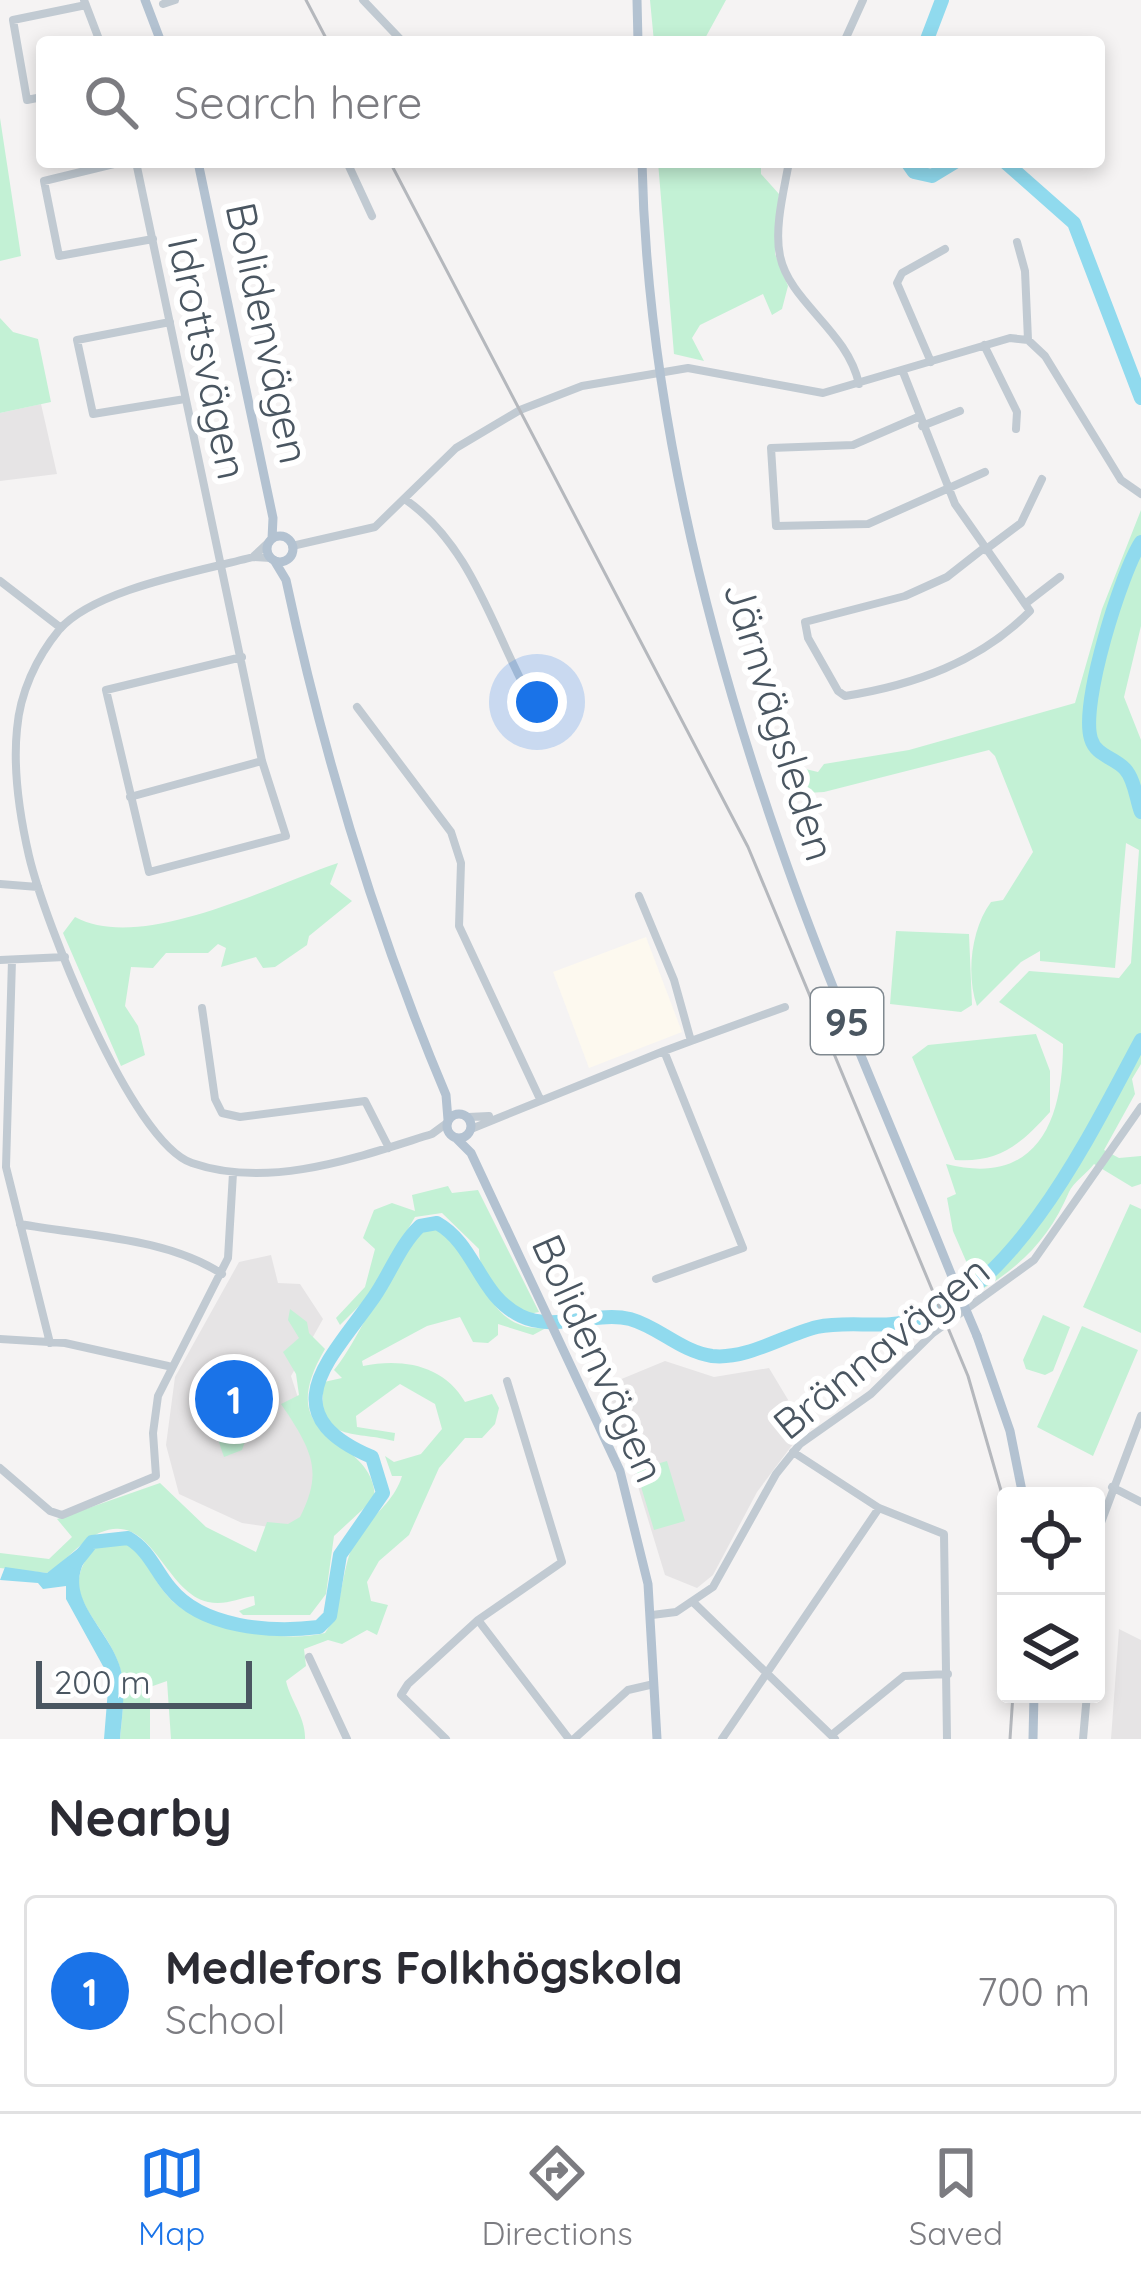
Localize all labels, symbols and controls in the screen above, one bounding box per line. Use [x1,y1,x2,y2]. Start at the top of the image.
search box [36,36,1105,168]
icon: search [78,69,144,135]
text: Search here [174,74,422,130]
street label: Bolidenvägen [214,198,322,468]
street label: Idrottsvägen [156,232,260,484]
street label: Järnvägsleden [712,575,848,867]
your location [507,672,567,732]
road number: 95 [811,988,883,1054]
street label: Bolidenvägen [521,1226,677,1490]
street label: Brännavägen [762,1244,1000,1450]
pin: 1 [195,1354,273,1444]
map controls [997,1487,1105,1703]
button: locate [997,1487,1105,1595]
button: layers [997,1595,1105,1703]
scale bar [36,1655,252,1708]
text: 200 m [54,1661,151,1702]
text: Nearby [48,1785,232,1849]
text: Medlefors Folkhögskola [165,1939,683,1995]
text: 1 [82,1967,98,2016]
text: 700 m [977,1967,1090,2016]
text: School [165,1995,285,2044]
tab: Map [138,2140,205,2253]
tab: Directions [481,2140,633,2253]
tab: Saved [909,2140,1003,2253]

